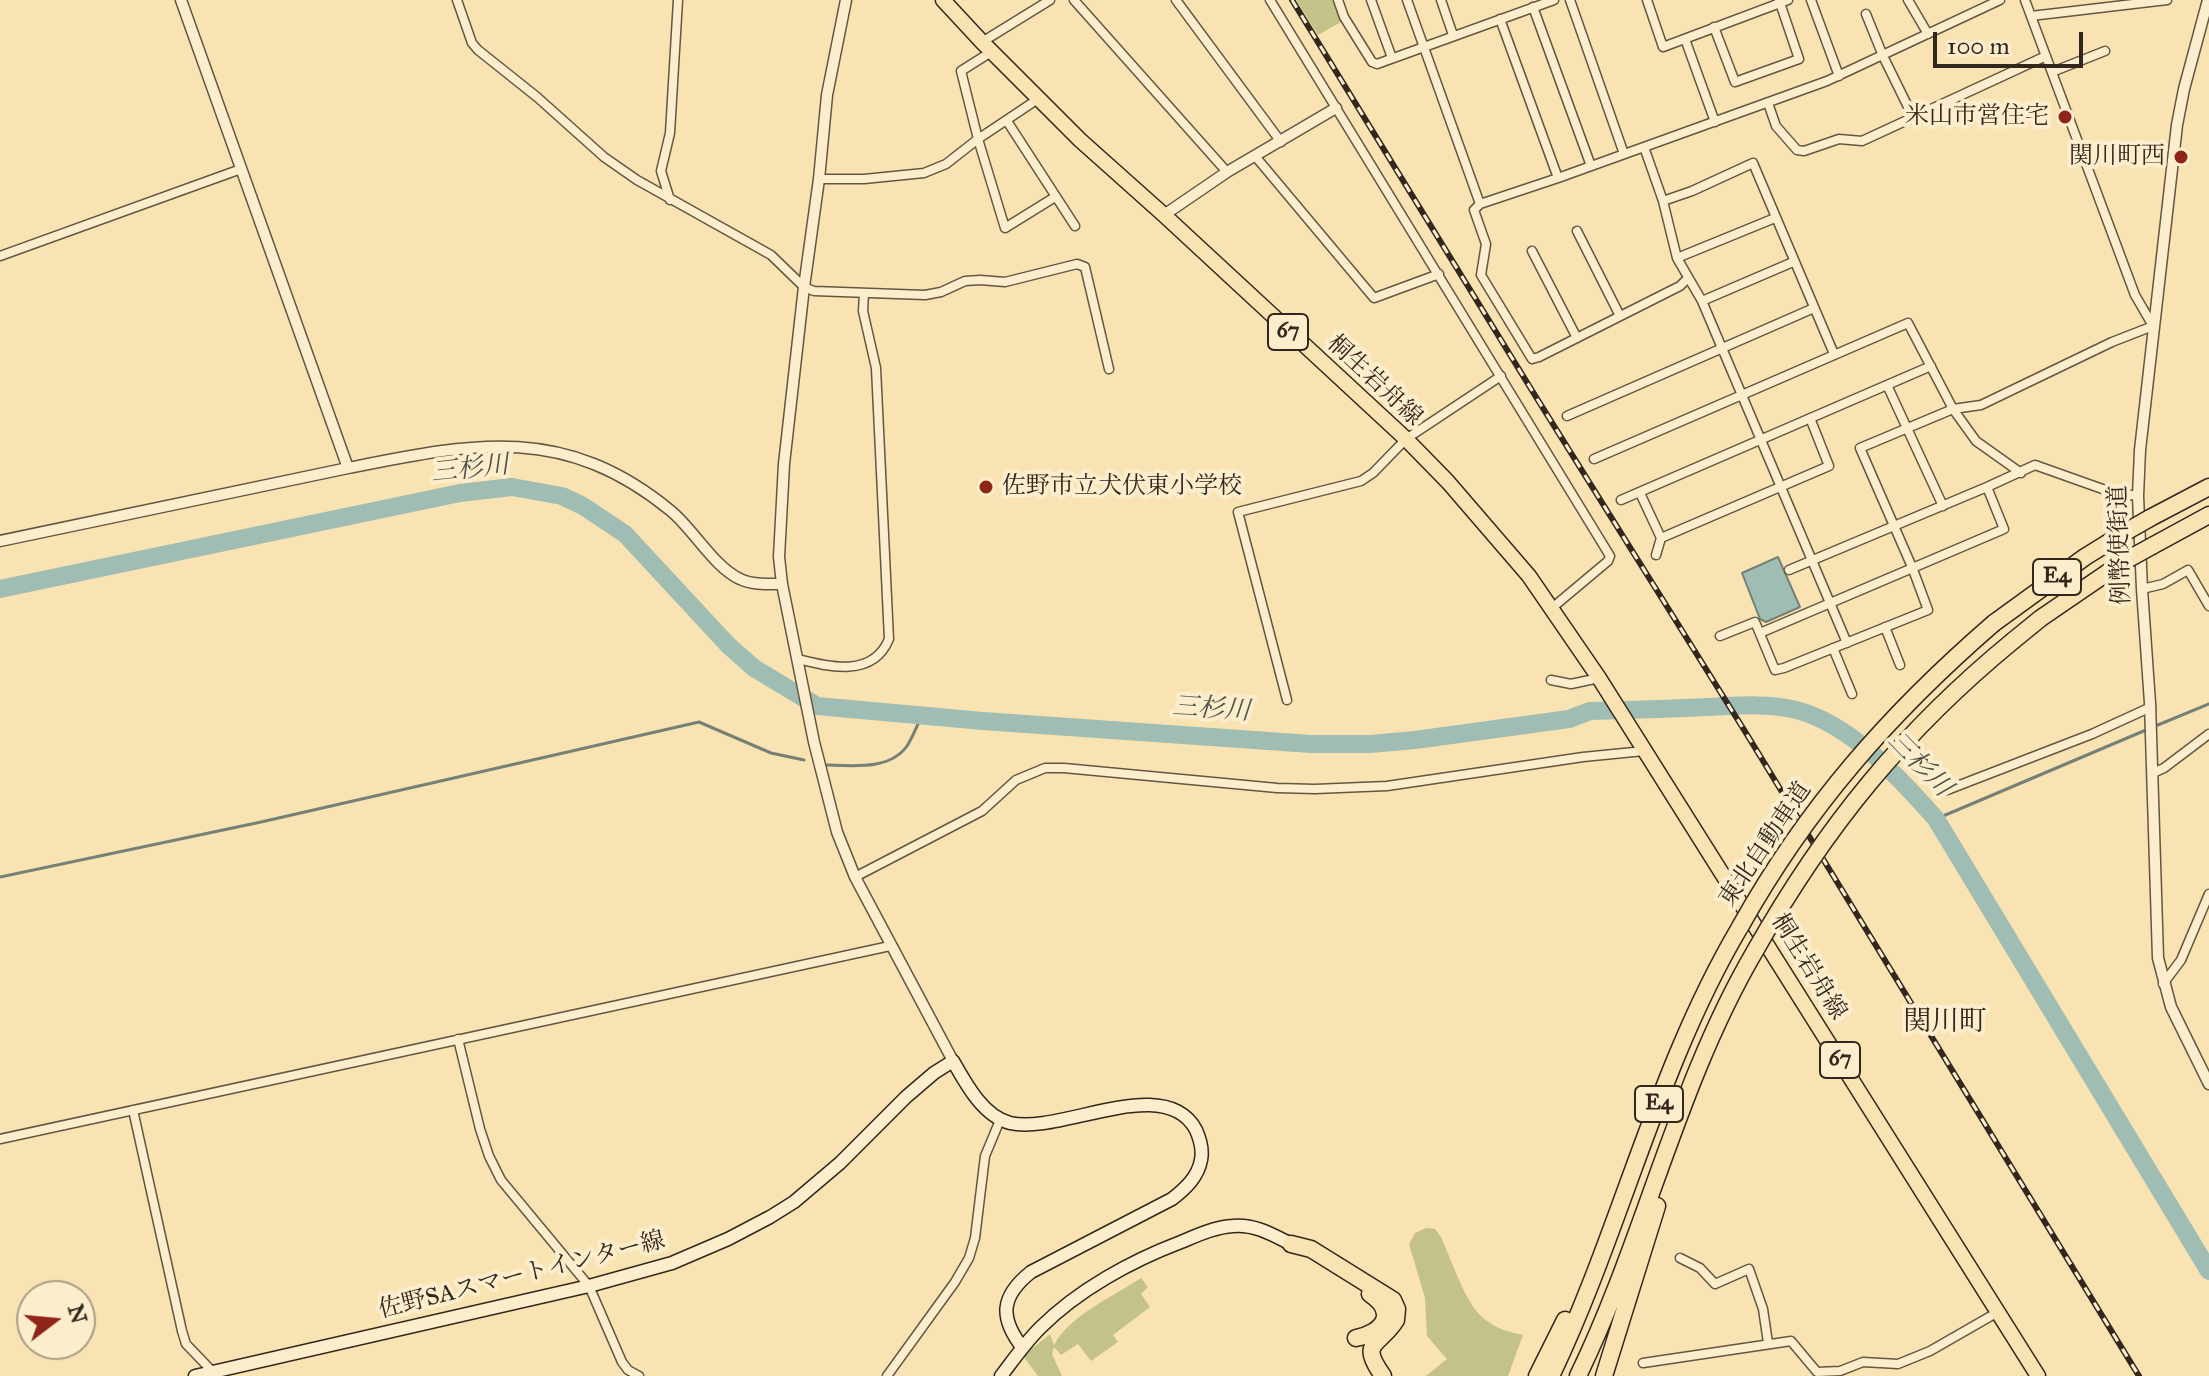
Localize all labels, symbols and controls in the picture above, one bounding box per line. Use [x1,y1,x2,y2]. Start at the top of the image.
scale bar [1937,16,2087,66]
text: 100 m [1947,31,2010,61]
place label: 米山市営住宅 [1905,103,2049,131]
marker: 米山市営住宅 [2056,108,2074,126]
place label: 関川町西 [2069,143,2165,171]
marker: 関川町西 [2172,148,2190,166]
road number: 67 [1268,314,1308,350]
street label: 桐生岩舟線 [1320,330,1428,432]
water label: 三杉川 [430,450,510,490]
place label: 佐野市立犬伏東小学校 [1002,473,1242,501]
marker: 佐野市立犬伏東小学校 [977,478,995,496]
street label: 例幣使街道 [2105,485,2137,605]
road number: E4 [2033,559,2081,595]
water label: 三杉川 [1171,692,1251,728]
water label: 三杉川 [1881,726,1957,804]
street label: 東北自動車道 [1714,777,1818,913]
street label: 桐生岩舟線 [1764,908,1852,1026]
district label: 関川町 [1903,1006,1987,1040]
road number: 67 [1820,1042,1860,1078]
road number: E4 [1635,1086,1683,1122]
street label: 佐野SAスマートインター線 [376,1226,668,1326]
north arrow [16,1280,96,1360]
text: N [62,1301,93,1326]

